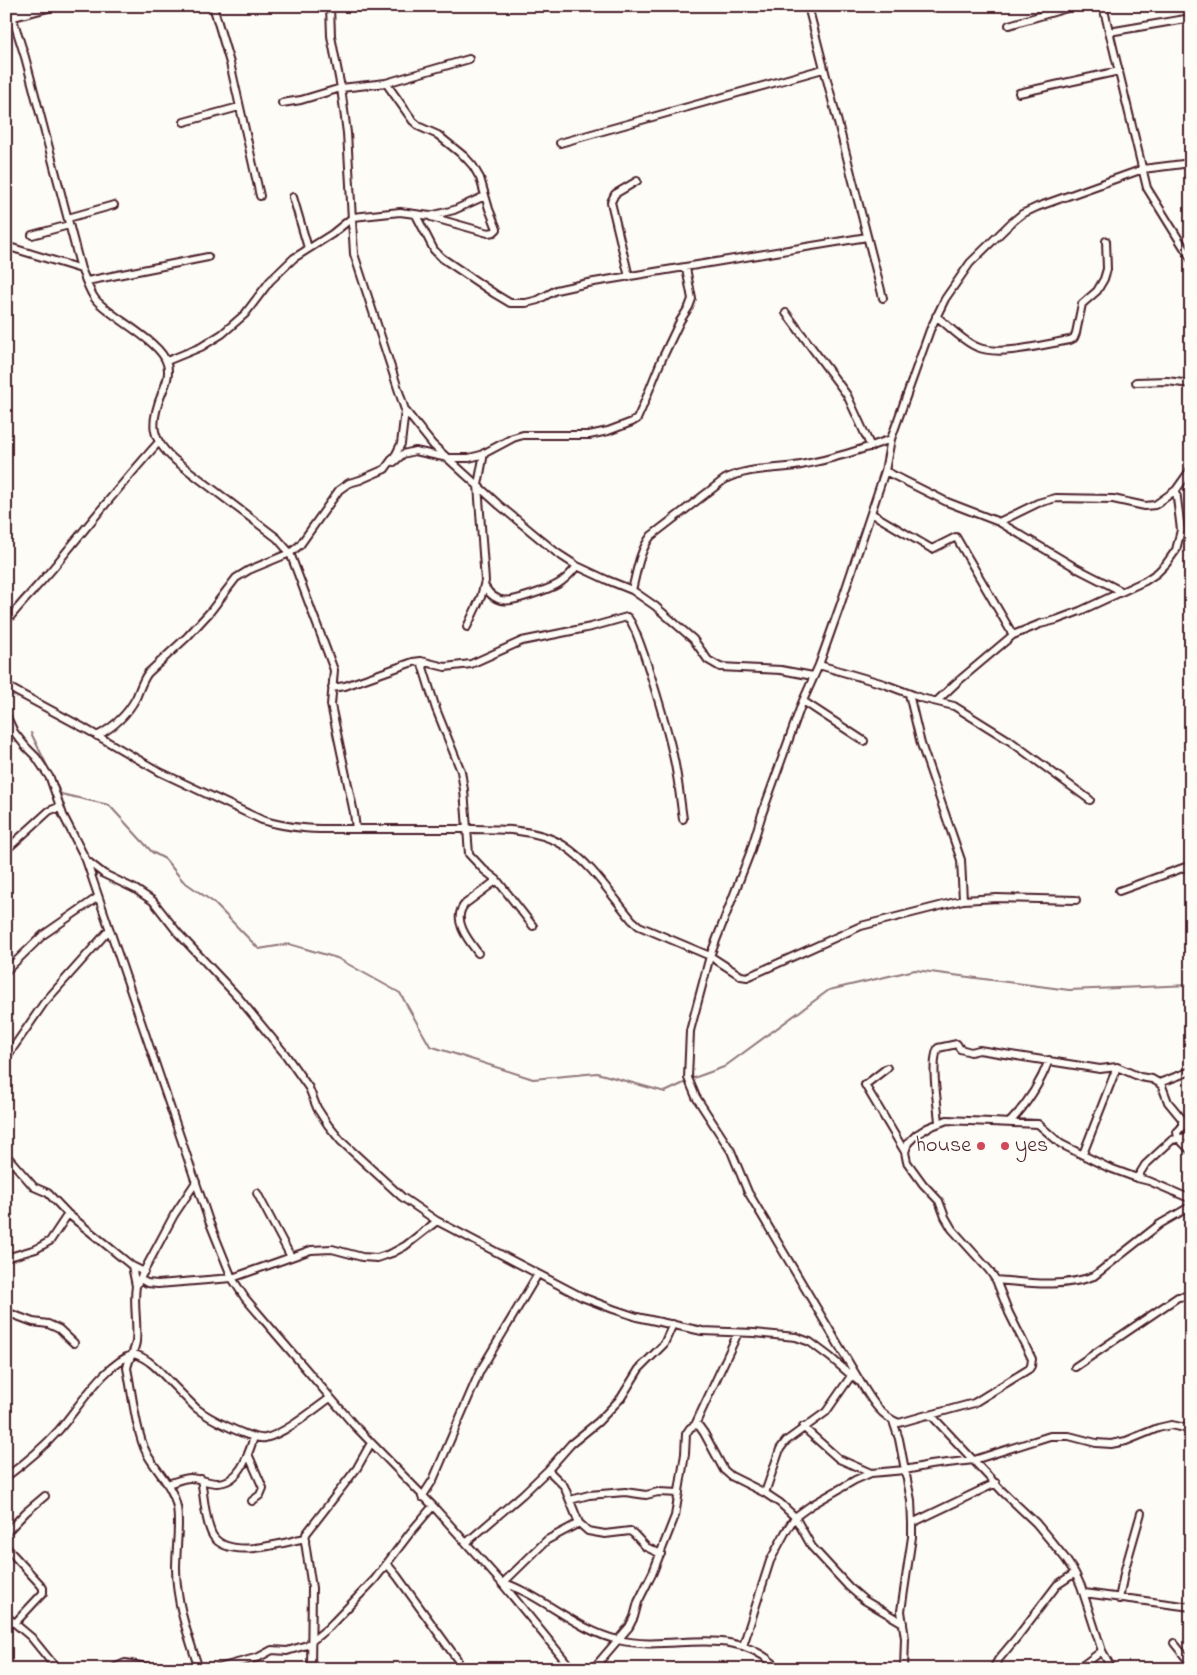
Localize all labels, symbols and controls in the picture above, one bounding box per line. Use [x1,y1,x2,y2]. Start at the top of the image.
place label: house [916,1130,971,1162]
place label: yes [1015,1130,1048,1163]
marker: house [975,1140,987,1152]
marker: yes [999,1140,1011,1152]

